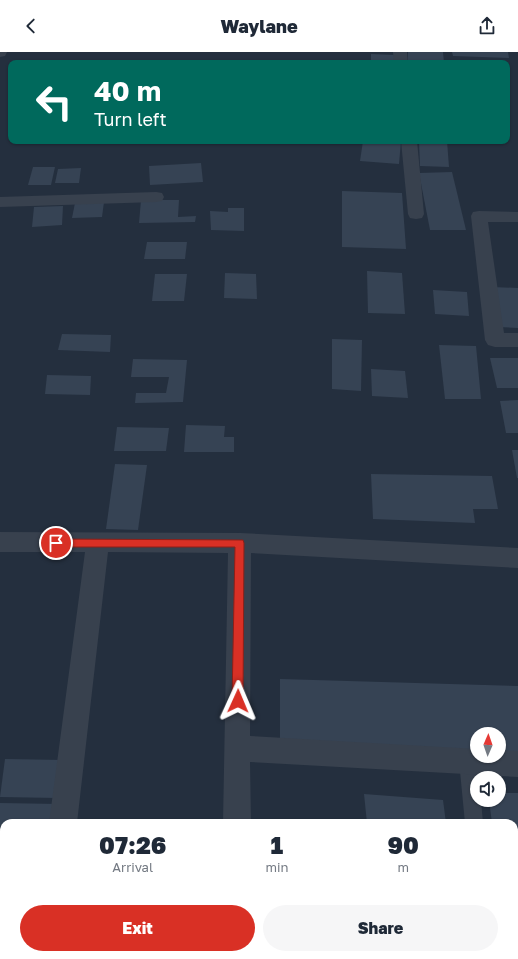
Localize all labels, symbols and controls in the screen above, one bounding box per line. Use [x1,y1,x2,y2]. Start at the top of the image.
icon: back [20,15,42,37]
text: Waylane [220,15,298,37]
icon: share [476,15,498,37]
text: 40 m [94,74,161,107]
icon: left [28,76,80,128]
text: Turn left [94,108,167,130]
pin [39,526,73,560]
icon: arrive [45,532,67,554]
position arrow [217,680,259,722]
north arrow [470,727,506,763]
map controls [470,727,506,807]
button: sound [470,771,506,807]
text: 07:26 [99,830,166,859]
text: 1 [271,830,283,859]
text: 90 [388,830,419,859]
text: Arrival [112,859,153,875]
text: min [265,859,288,875]
text: m [397,859,409,875]
button: Exit [20,905,255,951]
button: Share [263,905,498,951]

